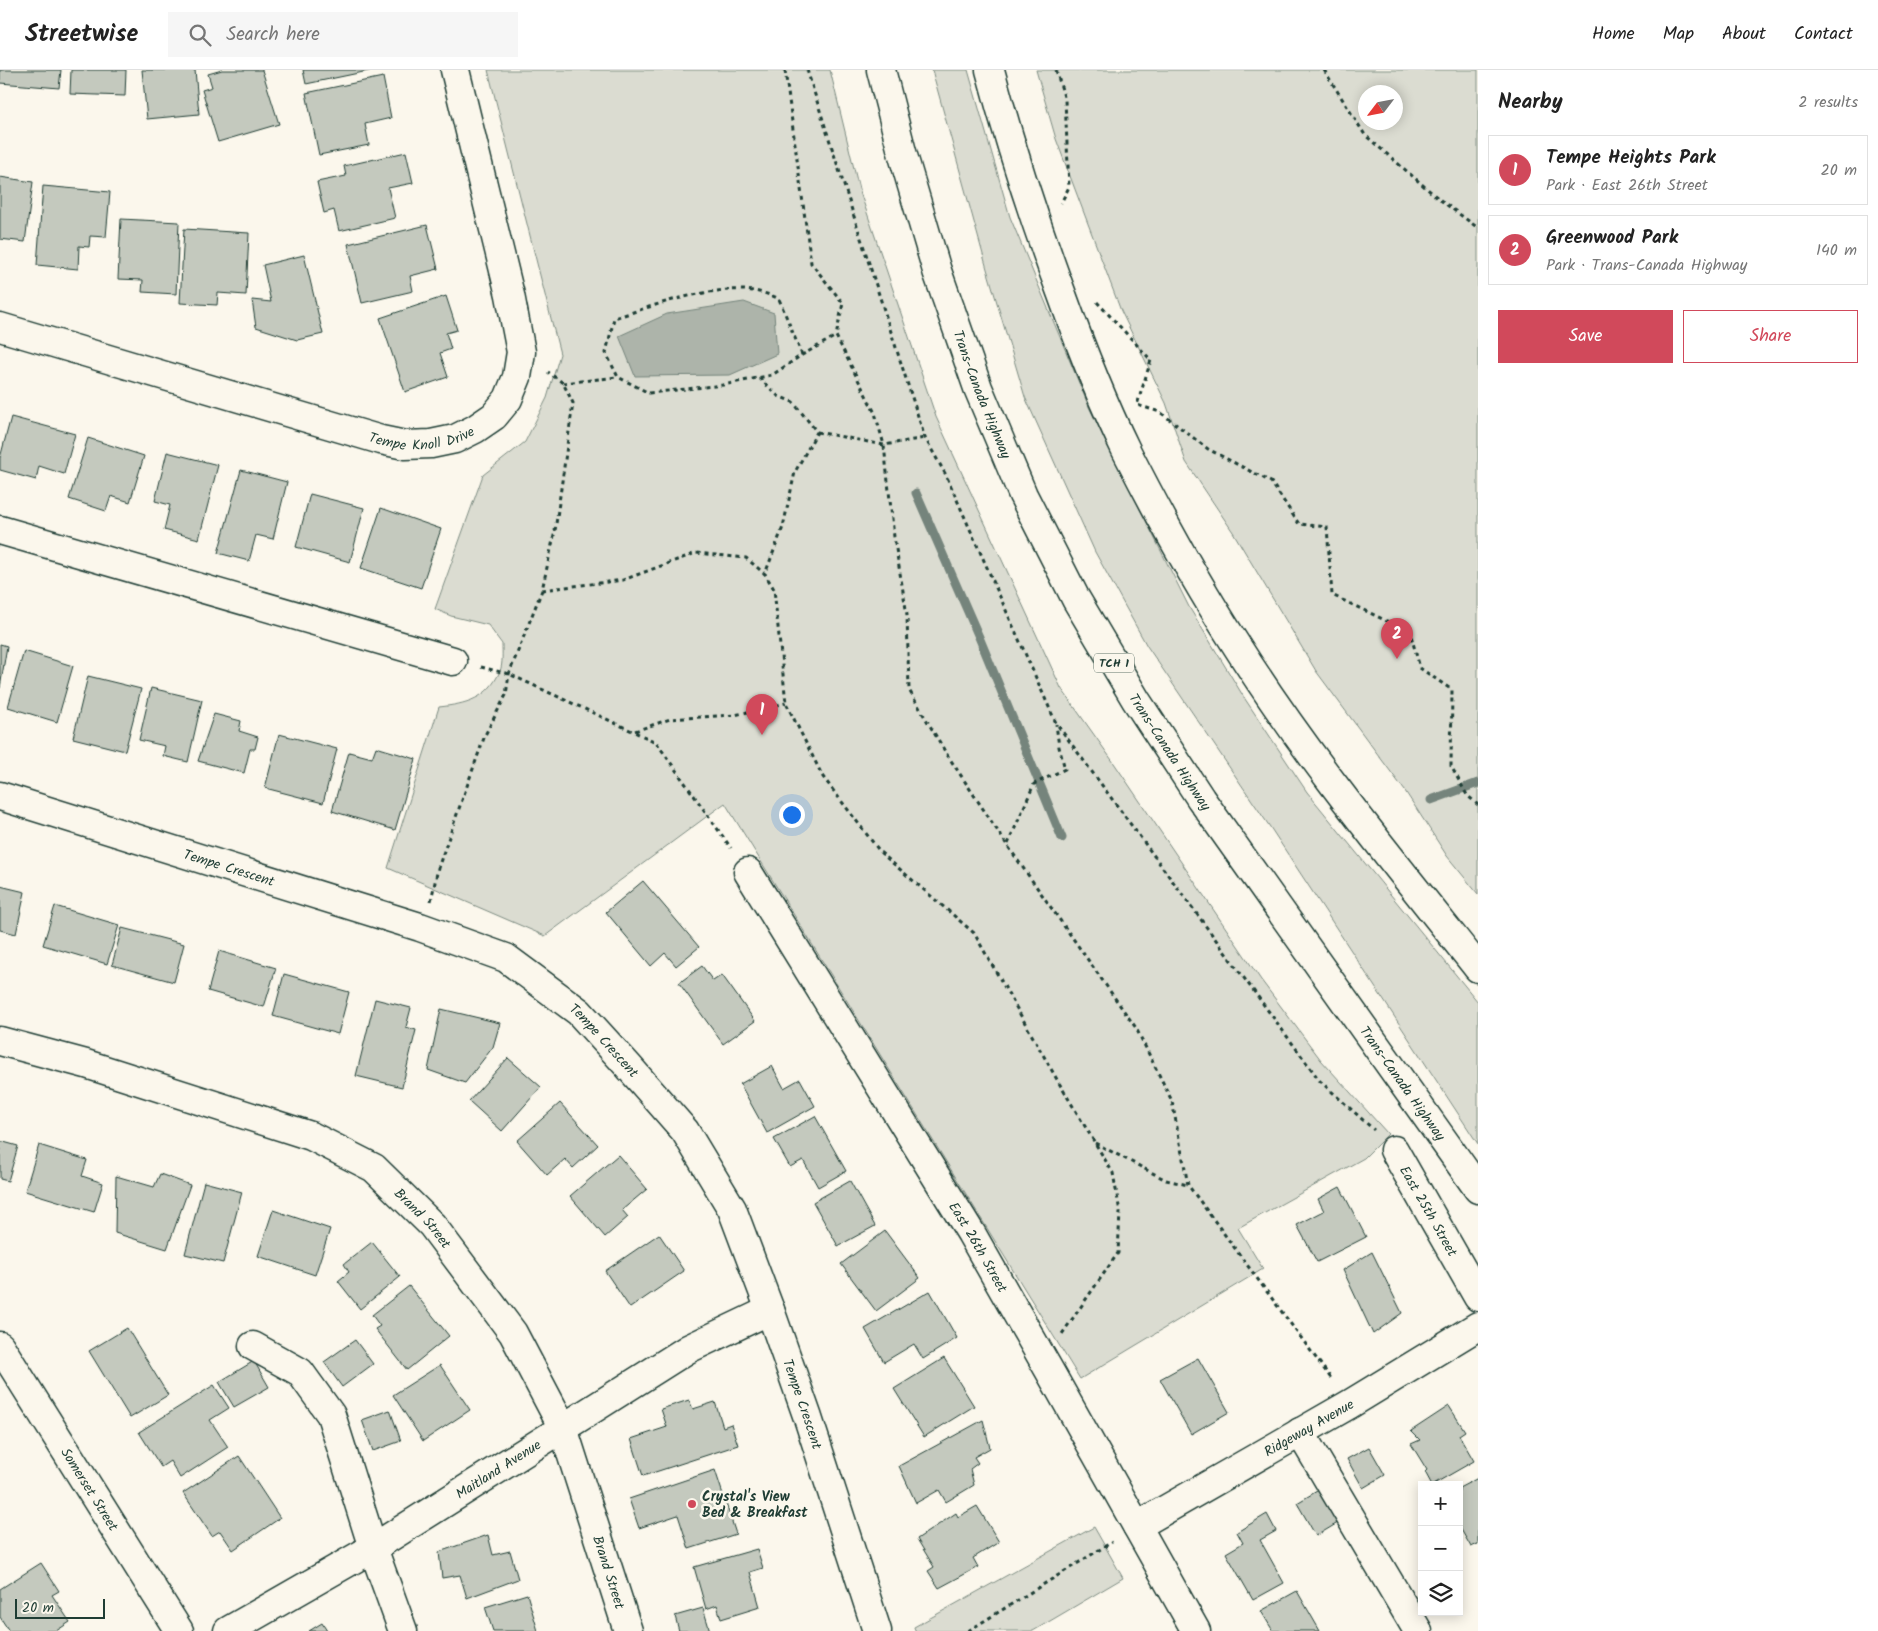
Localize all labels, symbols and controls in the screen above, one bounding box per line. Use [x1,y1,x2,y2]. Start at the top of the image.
search box [168,12,518,57]
text: Streetwise [25,15,138,54]
text: Search here [226,20,320,50]
text: Home [1592,20,1635,49]
text: Map [1663,20,1694,49]
text: About [1722,20,1766,49]
text: Contact [1794,20,1853,49]
icon: search [186,21,214,49]
north arrow [1358,85,1403,130]
text: Nearby [1498,86,1563,119]
text: 2 results [1798,90,1858,115]
text: Tempe Heights Park [1546,143,1716,173]
text: 1 [1513,158,1517,183]
text: 20 m [1821,158,1857,183]
text: Park · East 26th Street [1546,173,1708,198]
text: Greenwood Park [1546,223,1678,253]
text: 2 [1510,238,1520,263]
text: 140 m [1816,238,1857,263]
text: Park · Trans-Canada Highway [1546,253,1747,278]
button: Save [1498,310,1673,363]
button: Share [1683,310,1858,363]
street label: Trans-Canada Highway [947,327,1017,463]
street label: Tempe Knoll Drive [366,421,479,457]
pin: 2 [1381,618,1413,659]
road number: TCH 1 [1094,654,1134,672]
street label: Trans-Canada Highway [1123,690,1216,816]
pin: 1 [746,694,778,735]
your location [779,802,805,828]
street label: Tempe Crescent [181,844,278,893]
street label: Tempe Crescent [564,998,644,1083]
street label: Trans-Canada Highway [1354,1022,1451,1146]
street label: East 25th Street [1393,1162,1463,1261]
street label: Brand Street [389,1183,456,1254]
street label: East 26th Street [942,1198,1013,1297]
street label: Tempe Crescent [776,1356,828,1453]
street label: Ridgeway Avenue [1260,1393,1359,1463]
street label: Maitland Avenue [451,1434,546,1505]
street label: Somerset Street [55,1444,124,1536]
map controls [1418,1481,1463,1616]
button: + [1418,1481,1463,1526]
place label: Crystal's View Bed & Breakfast [702,1486,808,1524]
marker: Crystal's View Bed & Breakfast [686,1498,698,1510]
button: − [1418,1526,1463,1571]
street label: Brand Street [586,1533,630,1612]
button: layers [1418,1571,1463,1616]
scale bar [15,1596,105,1619]
text: 20 m [22,1597,54,1619]

